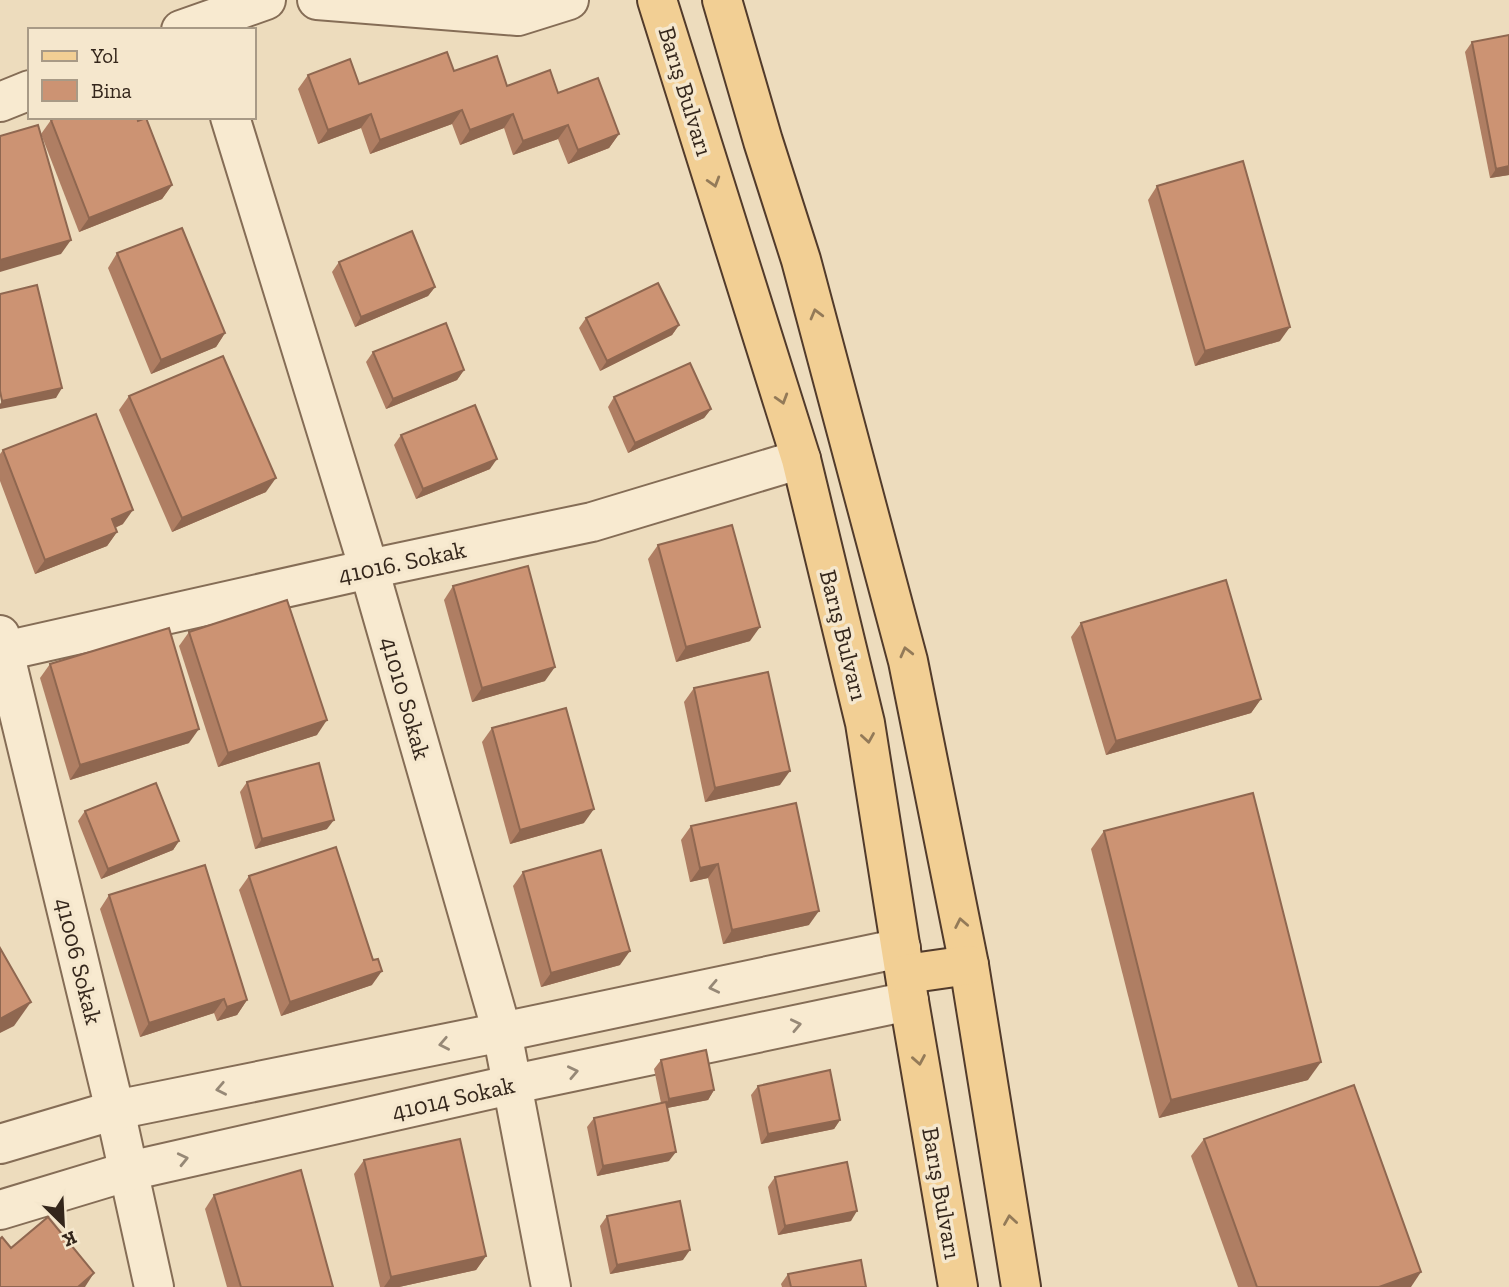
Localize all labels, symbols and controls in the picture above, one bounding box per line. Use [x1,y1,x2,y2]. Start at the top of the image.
street label: Barış Bulvarı [653,23,719,159]
legend [28,28,256,119]
text: Yol [90,43,119,68]
text: Bina [91,78,132,103]
one-way arrow [706,176,721,188]
one-way arrow [810,308,824,320]
one-way arrow [774,393,788,405]
street label: 41016. Sokak [335,534,469,590]
street label: Barış Bulvarı [814,567,874,704]
street label: 41010 Sokak [375,633,437,763]
one-way arrow [900,646,914,658]
one-way arrow [860,732,875,744]
street label: 41006 Sokak [49,895,109,1028]
one-way arrow [954,917,969,929]
one-way arrow [708,979,720,994]
one-way arrow [790,1019,802,1034]
one-way arrow [438,1036,450,1051]
one-way arrow [911,1054,926,1066]
one-way arrow [567,1065,579,1080]
street label: 41014 Sokak [389,1070,518,1126]
one-way arrow [215,1081,227,1096]
street label: Barış Bulvarı [916,1125,968,1262]
one-way arrow [177,1152,189,1167]
north arrow [28,1189,98,1259]
one-way arrow [1003,1214,1018,1226]
text: K [59,1226,80,1252]

